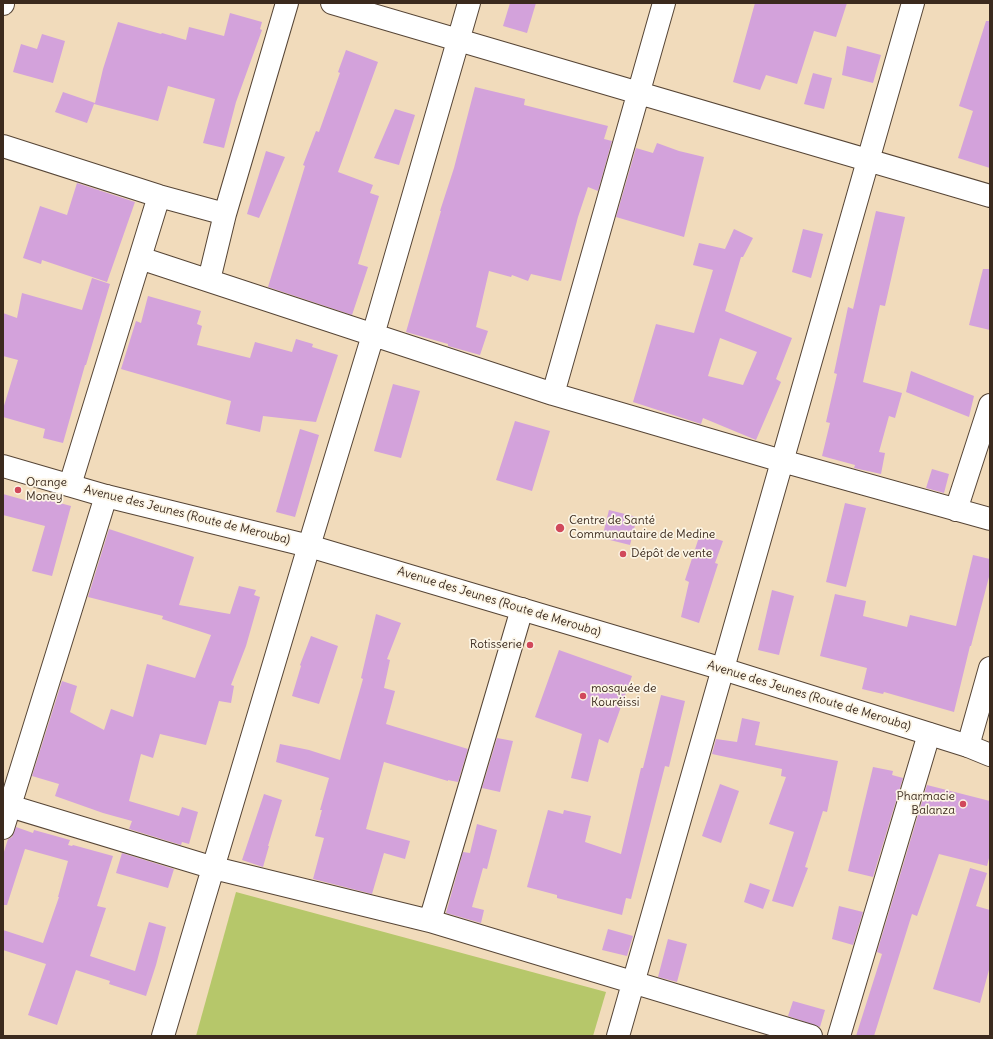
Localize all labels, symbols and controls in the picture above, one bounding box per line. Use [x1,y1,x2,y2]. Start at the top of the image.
place label: Orange Money [26,476,67,504]
street label: Avenue des Jeunes (Route de Merouba) [82,482,292,548]
marker: Orange Money [13,485,23,495]
place label: Centre de Santé Communautaire de Medine [569,514,715,542]
marker: Centre de Santé Communautaire de Medine [554,522,566,534]
place label: Dépôt de vente [631,547,712,561]
marker: Dépôt de vente [618,549,628,559]
street label: Avenue des Jeunes (Route de Merouba) [396,564,602,640]
place label: Rotisserie [470,638,522,652]
marker: Rotisserie [525,640,535,650]
street label: Avenue des Jeunes (Route de Merouba) [706,658,912,734]
place label: mosquée de Kouréissi [591,682,657,710]
marker: mosquée de Kouréissi [578,691,588,701]
place label: Pharmacie Balanza [897,790,955,818]
marker: Pharmacie Balanza [958,799,968,809]

